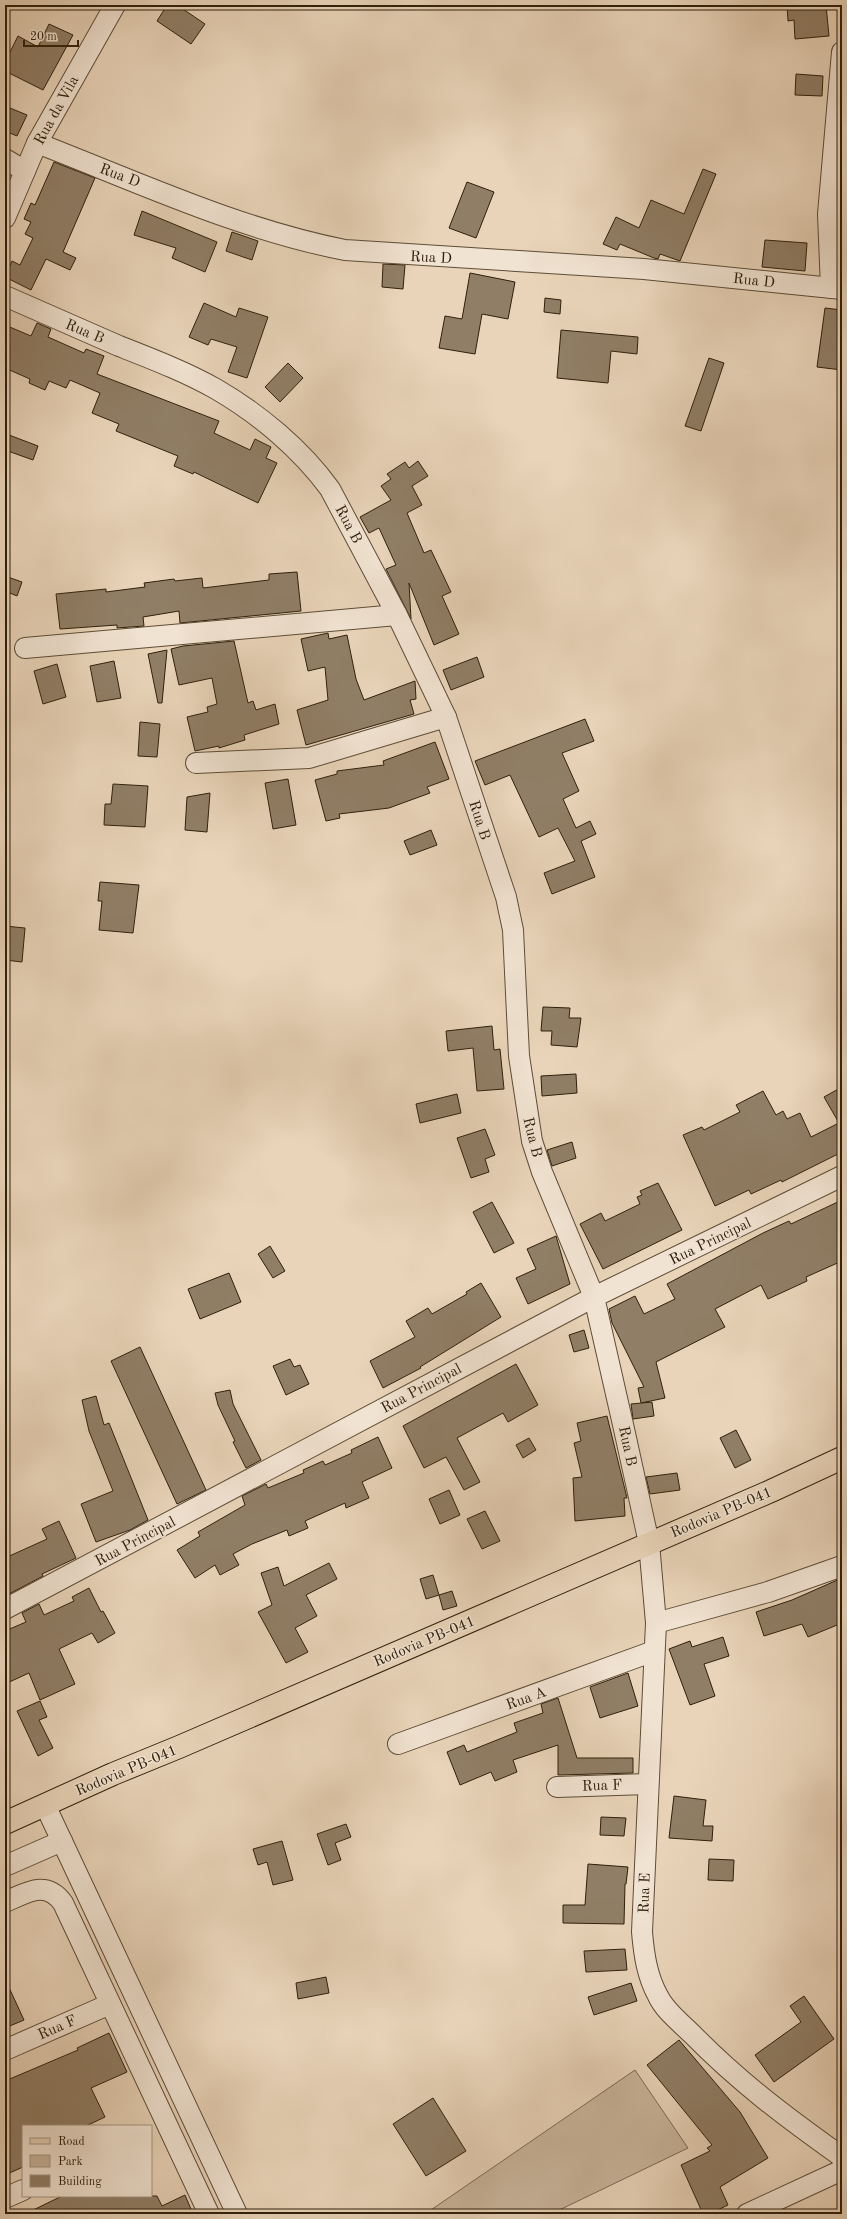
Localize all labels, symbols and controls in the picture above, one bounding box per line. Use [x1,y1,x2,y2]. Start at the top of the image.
scale bar [24,22,78,48]
text: 20 m [30,31,57,43]
street label: Rua da Vila [32,73,83,148]
street label: Rua D [97,162,142,191]
street label: Rua D [410,250,452,267]
street label: Rua D [732,272,776,291]
street label: Rua B [63,318,106,347]
street label: Rua B [331,503,364,546]
street label: Rua B [465,799,492,842]
street label: Rua B [519,1116,544,1159]
street label: Rua Principal [668,1216,754,1269]
street label: Rua Principal [379,1362,464,1417]
street label: Rua B [615,1425,638,1468]
street label: Rodovia PB-041 [669,1485,775,1542]
street label: Rua Principal [93,1515,178,1570]
street label: Rodovia PB-041 [372,1614,478,1671]
street label: Rua A [504,1685,549,1714]
street label: Rodovia PB-041 [74,1743,180,1800]
street label: Rua F [582,1778,623,1795]
street label: Rua E [637,1872,654,1914]
street label: Rua F [36,2013,79,2043]
legend [22,2125,152,2197]
text: Road [58,2136,85,2148]
text: Park [58,2156,83,2168]
text: Building [58,2176,102,2188]

